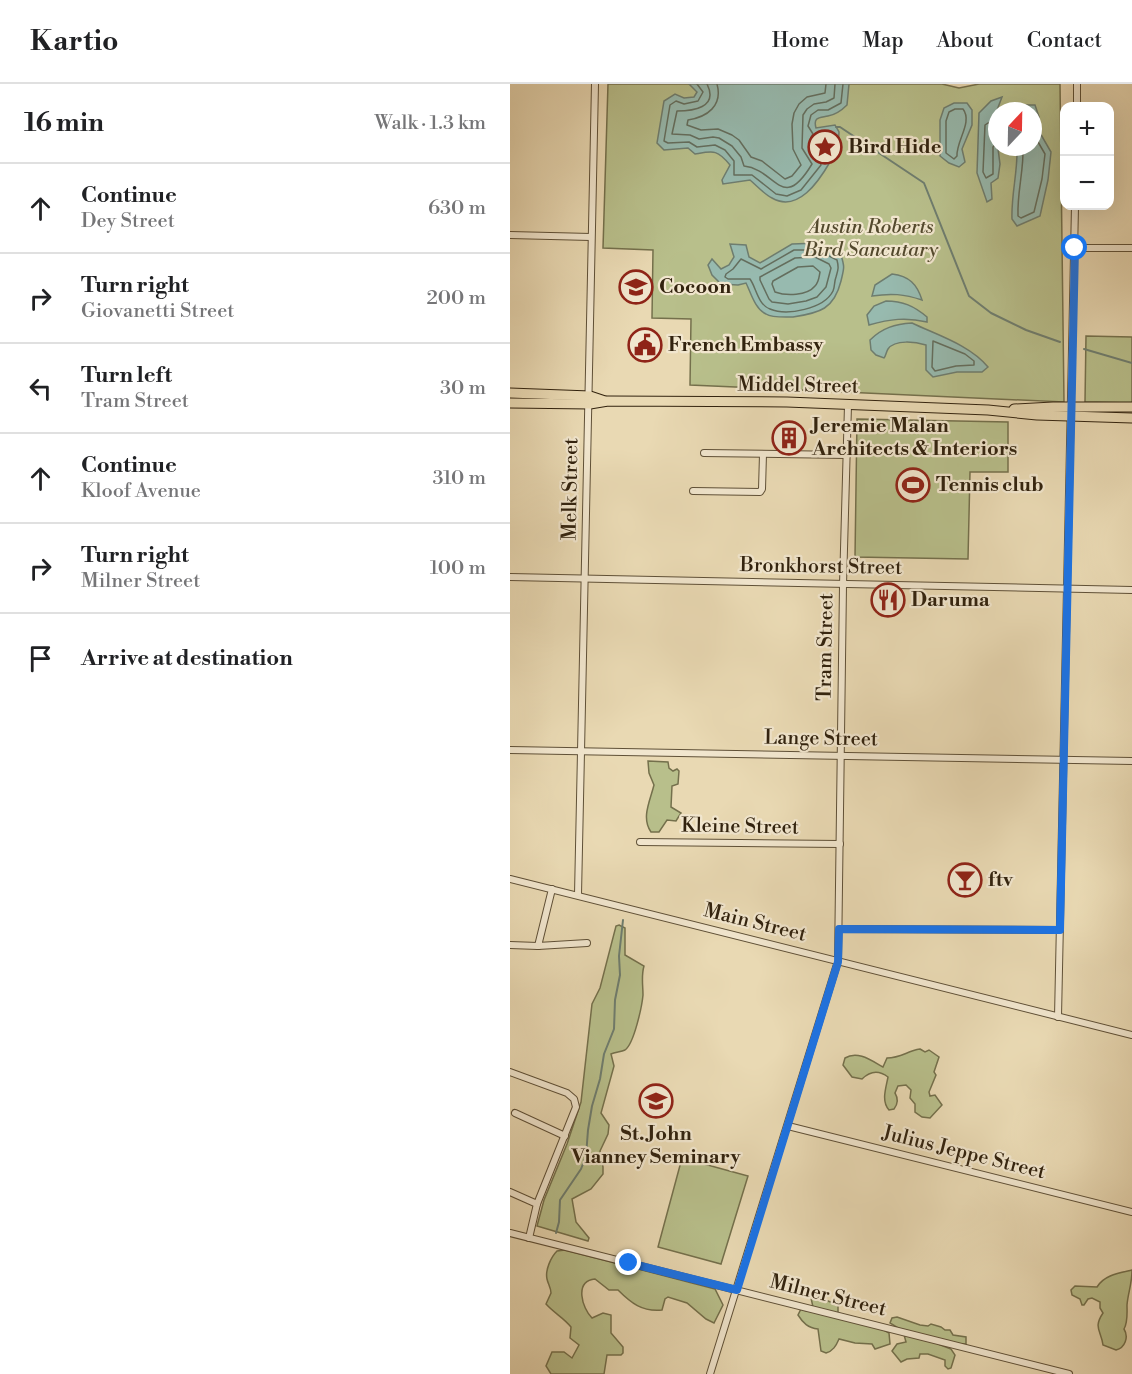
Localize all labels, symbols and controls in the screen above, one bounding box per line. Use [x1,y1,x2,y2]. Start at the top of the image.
text: Kartio [30,24,119,59]
text: Home [772,28,829,54]
text: Map [862,28,904,54]
text: About [937,28,994,54]
text: Contact [1027,28,1102,54]
north arrow [988,102,1042,156]
map controls [1060,102,1114,210]
button: + [1060,102,1114,156]
text: 16 min [24,107,104,139]
text: Walk · 1.3 km [375,111,486,136]
place icon: Bird Hide [807,129,843,165]
place label: Bird Hide [848,135,942,160]
button: − [1060,156,1114,210]
text: Continue [81,182,177,209]
icon: ahead [24,192,57,225]
text: 630 m [428,196,486,221]
text: Dey Street [81,209,175,234]
park label: Austin Roberts Bird Sancutary [803,215,939,263]
route start [1061,234,1087,260]
school or university icon: Cocoon [618,269,654,305]
text: Turn right [81,272,189,299]
place label: Cocoon [659,275,732,300]
icon: right [24,282,57,315]
text: 200 m [426,286,486,311]
text: Giovanetti Street [81,299,234,324]
public building icon: French Embassy [627,327,663,363]
place label: French Embassy [668,333,824,358]
text: Turn left [81,362,172,389]
icon: left [24,372,57,405]
street label: Middel Street [737,372,859,400]
text: 30 m [440,376,486,401]
text: Tram Street [81,389,189,414]
place label: Jeremie Malan Architects & Interiors [809,414,1017,462]
building icon: Jeremie Malan Architects & Interiors [771,420,807,456]
street label: Melk Street [558,437,584,541]
text: Continue [81,452,177,479]
icon: ahead [24,462,57,495]
text: 310 m [433,466,486,491]
sports icon: Tennis club [895,467,931,503]
place label: Tennis club [936,473,1044,498]
text: Kloof Avenue [81,479,201,504]
text: Turn right [81,542,189,569]
icon: right [24,552,57,585]
street label: Bronkhorst Street [739,553,902,581]
text: 100 m [430,556,486,581]
text: Milner Street [81,569,200,594]
restaurant icon: Daruma [870,582,906,618]
place label: Daruma [911,588,990,613]
street label: Tram Street [813,593,839,701]
icon: arrive [24,642,57,675]
text: Arrive at destination [81,645,293,672]
street label: Lange Street [764,726,878,752]
street label: Kleine Street [681,813,799,841]
bar icon: ftv [947,862,983,898]
place label: ftv [988,868,1014,893]
street label: Main Street [701,898,809,948]
school or university icon: St. John Vianney Seminary [638,1083,674,1119]
street label: Julius Jeppe Street [879,1120,1048,1185]
place label: St. John Vianney Seminary [571,1122,741,1170]
route end [615,1249,641,1275]
street label: Milner Street [767,1269,889,1323]

